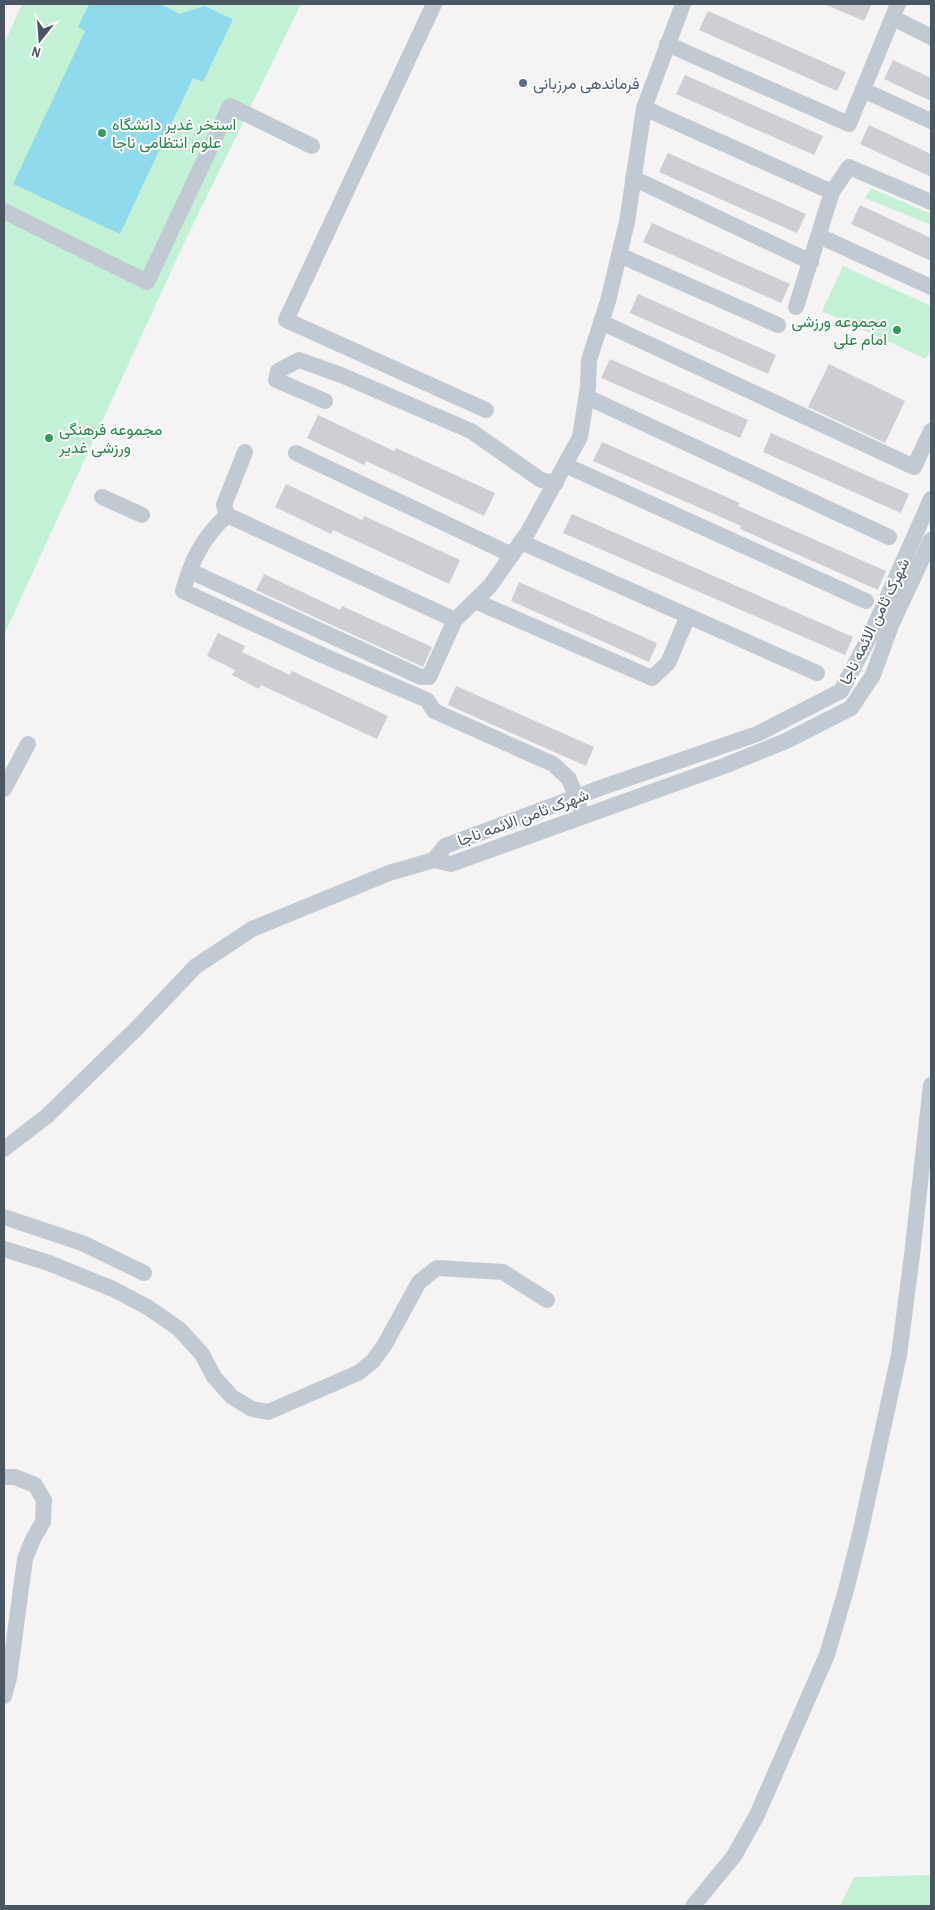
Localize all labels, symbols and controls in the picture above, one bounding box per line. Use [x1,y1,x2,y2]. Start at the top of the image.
north arrow [15,15,65,65]
text: N [30,43,43,62]
place label: فرماندهی مرزبانی [533,72,640,94]
marker: فرماندهی مرزبانی [517,77,529,89]
place label: استخر غدیر دانشگاه علوم انتظامی ناجا [112,113,236,153]
marker: استخر غدیر دانشگاه علوم انتظامی ناجا [96,127,108,139]
place label: مجموعه ورزشی امام علی [791,310,887,350]
marker: مجموعه ورزشی امام علی [891,324,903,336]
place label: مجموعه فرهنگی ورزشی غدیر [58,418,162,458]
marker: مجموعه فرهنگی ورزشی غدیر [43,432,55,444]
street label: شهرک ثامن الائمه ناجا [834,554,914,688]
street label: شهرک ثامن الائمه ناجا [454,783,592,851]

